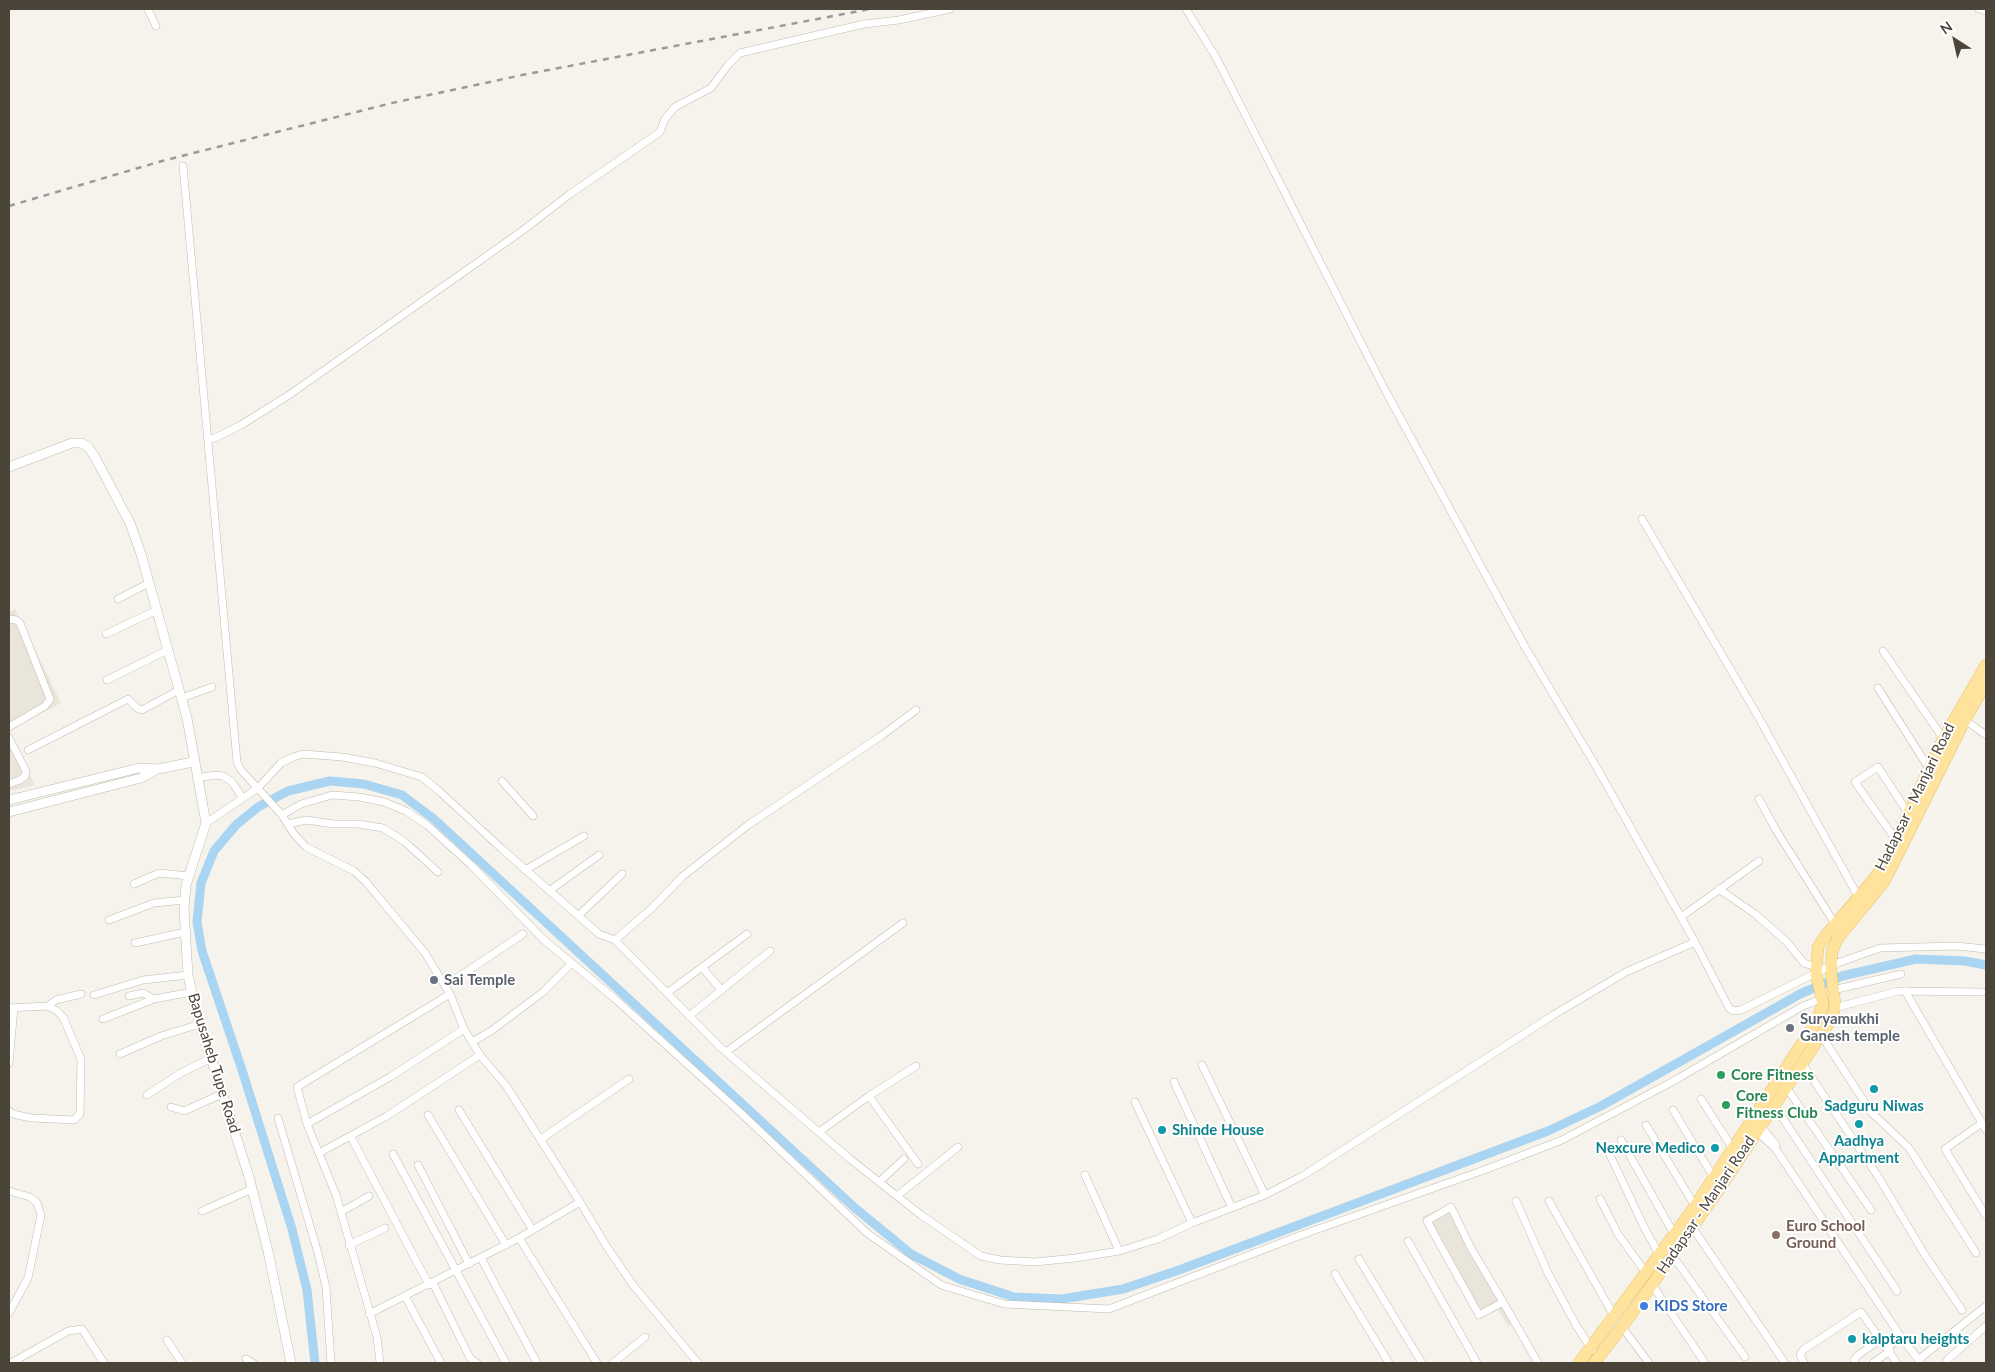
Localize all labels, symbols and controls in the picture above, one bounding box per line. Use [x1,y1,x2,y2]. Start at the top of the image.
north arrow [1930,15,1980,65]
text: N [1937,17,1955,37]
street label: Hadapsar - Manjari Road [1871,720,1959,874]
place label: Sai Temple [444,971,515,989]
marker: Sai Temple [428,974,440,986]
street label: Bapusaheb Tupe Road [184,991,244,1135]
place label: Suryamukhi Ganesh temple [1800,1010,1900,1045]
marker: Suryamukhi Ganesh temple [1784,1022,1796,1034]
place label: Core Fitness [1731,1066,1814,1084]
marker: Core Fitness [1715,1069,1727,1081]
marker: Sadguru Niwas [1868,1083,1880,1095]
place label: Core Fitness Club [1736,1087,1818,1122]
place label: Sadguru Niwas [1824,1097,1924,1115]
marker: Core Fitness Club [1720,1099,1732,1111]
marker: Aadhya Appartment [1853,1118,1865,1130]
place label: Shinde House [1172,1121,1264,1139]
marker: Shinde House [1156,1124,1168,1136]
place label: Aadhya Appartment [1819,1132,1899,1167]
street label: Hadapsar - Manjari Road [1653,1133,1759,1277]
place label: Nexcure Medico [1596,1139,1705,1157]
marker: Nexcure Medico [1709,1142,1721,1154]
place label: Euro School Ground [1786,1217,1865,1252]
marker: Euro School Ground [1770,1229,1782,1241]
place label: KIDS Store [1654,1297,1727,1315]
marker: KIDS Store [1638,1300,1650,1312]
place label: kalptaru heights [1862,1330,1969,1348]
marker: kalptaru heights [1846,1333,1858,1345]

